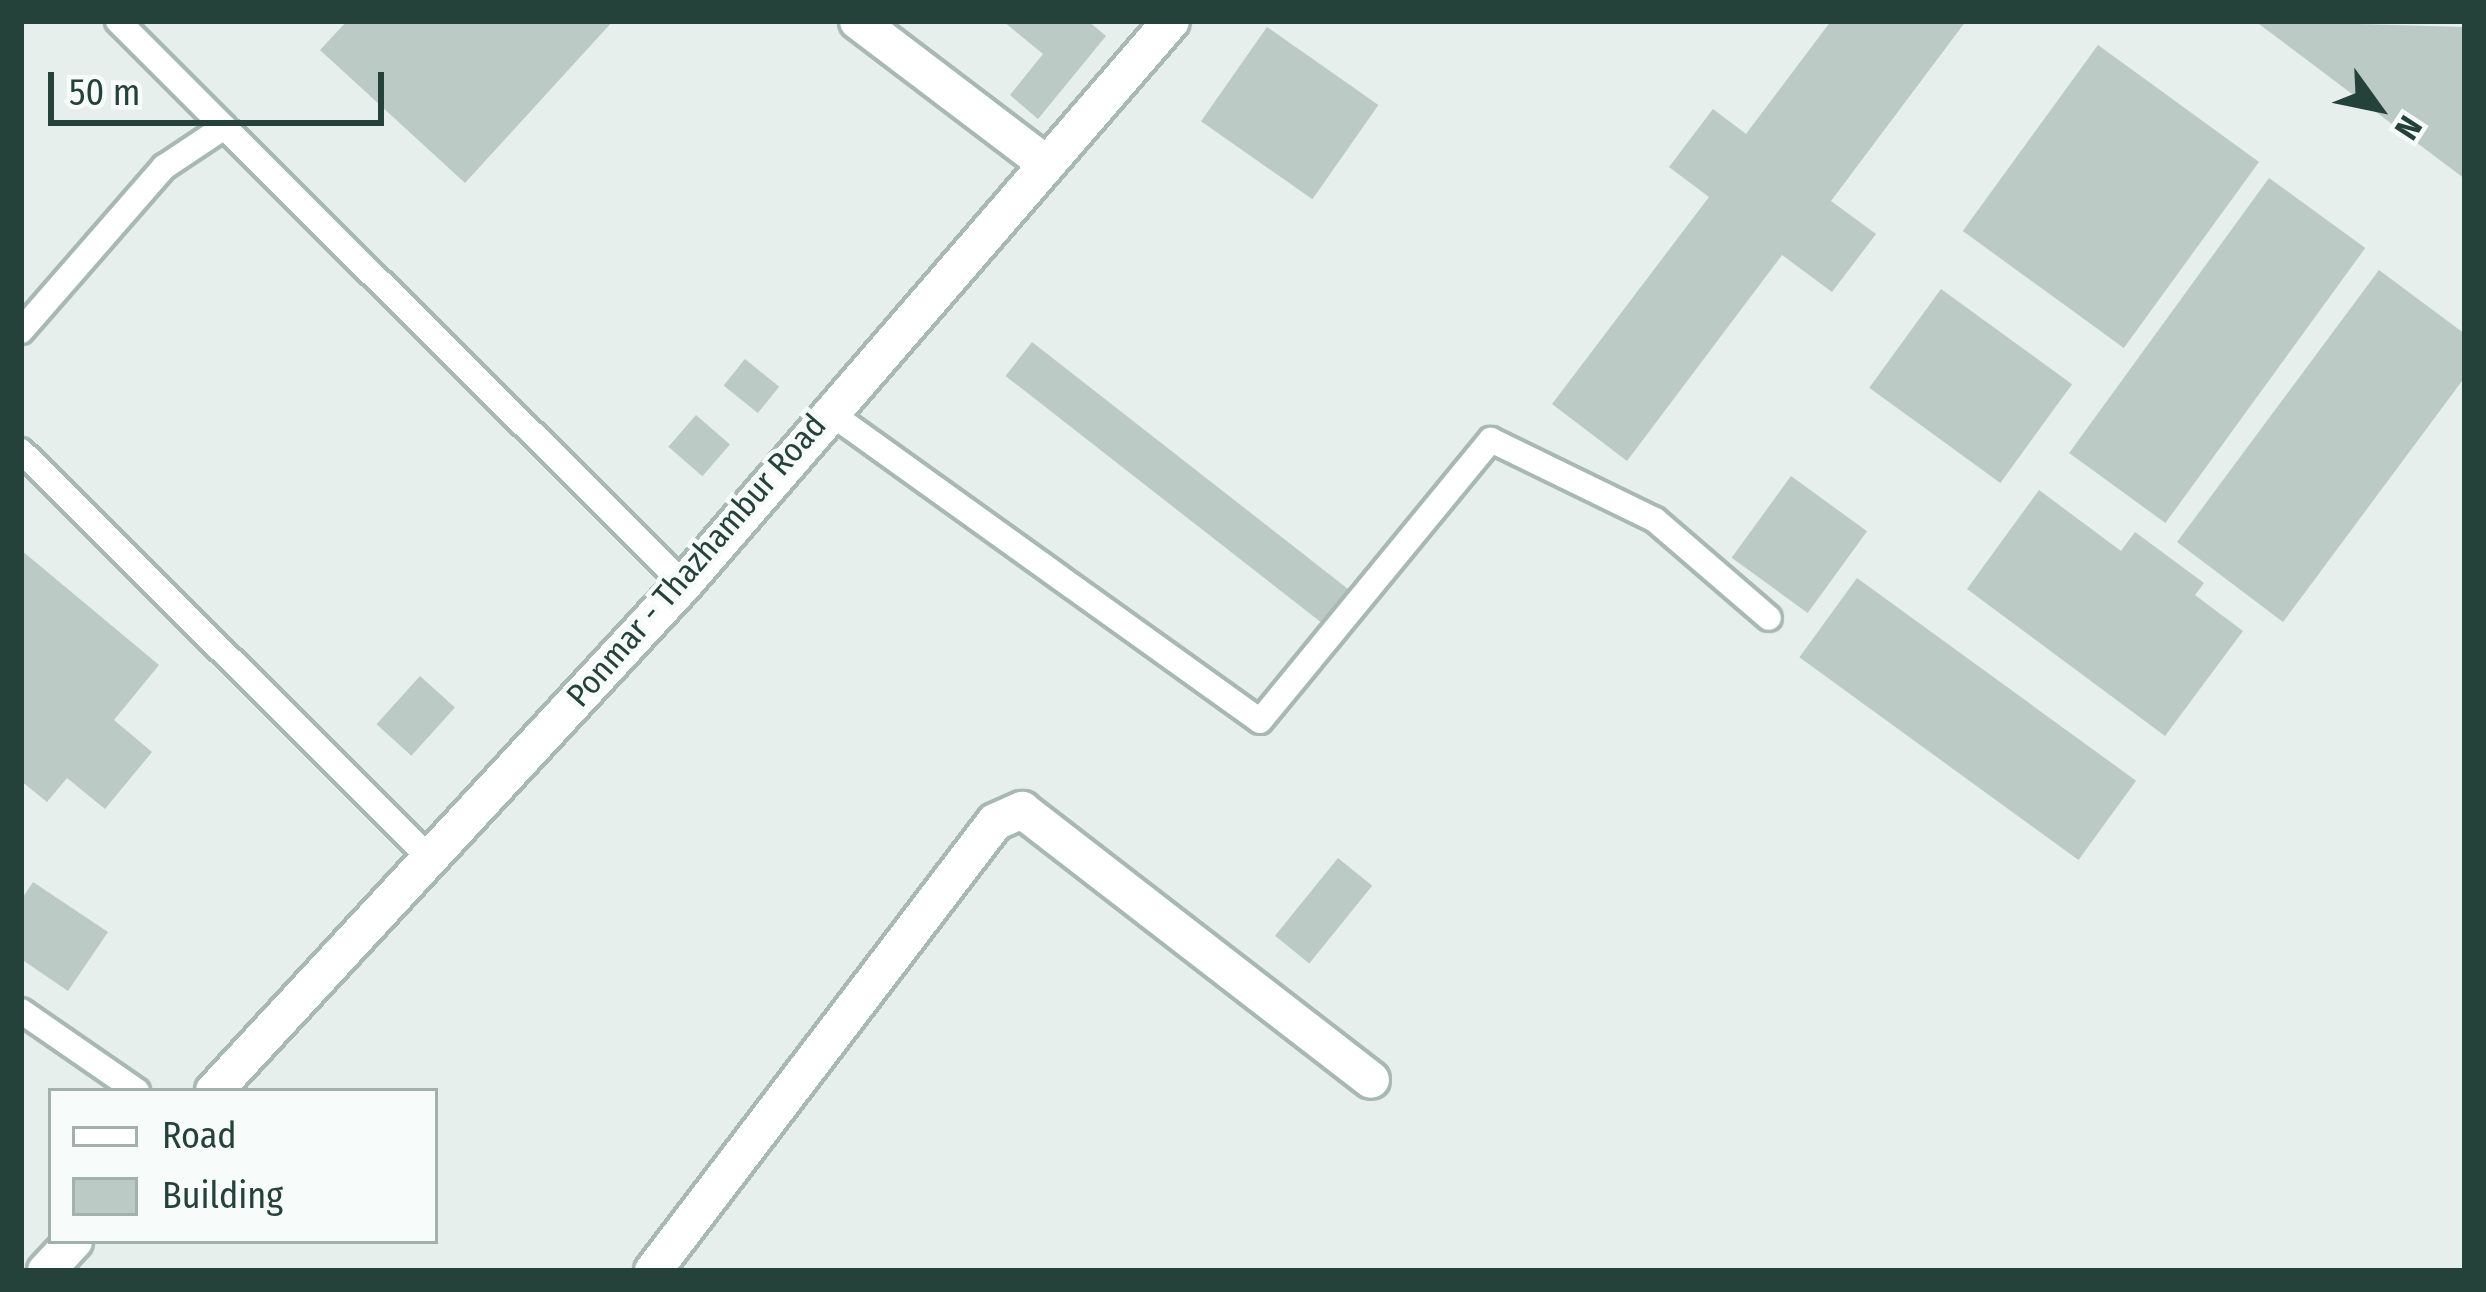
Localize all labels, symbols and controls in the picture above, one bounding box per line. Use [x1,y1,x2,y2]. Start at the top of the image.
scale bar [54,48,390,122]
north arrow [2318,48,2438,168]
text: 50 m [69,71,140,115]
text: N [2386,108,2430,147]
street label: Ponmar - Thazhambur Road [559,406,835,716]
legend [48,1088,438,1244]
text: Road [162,1114,237,1158]
text: Building [162,1174,283,1218]

